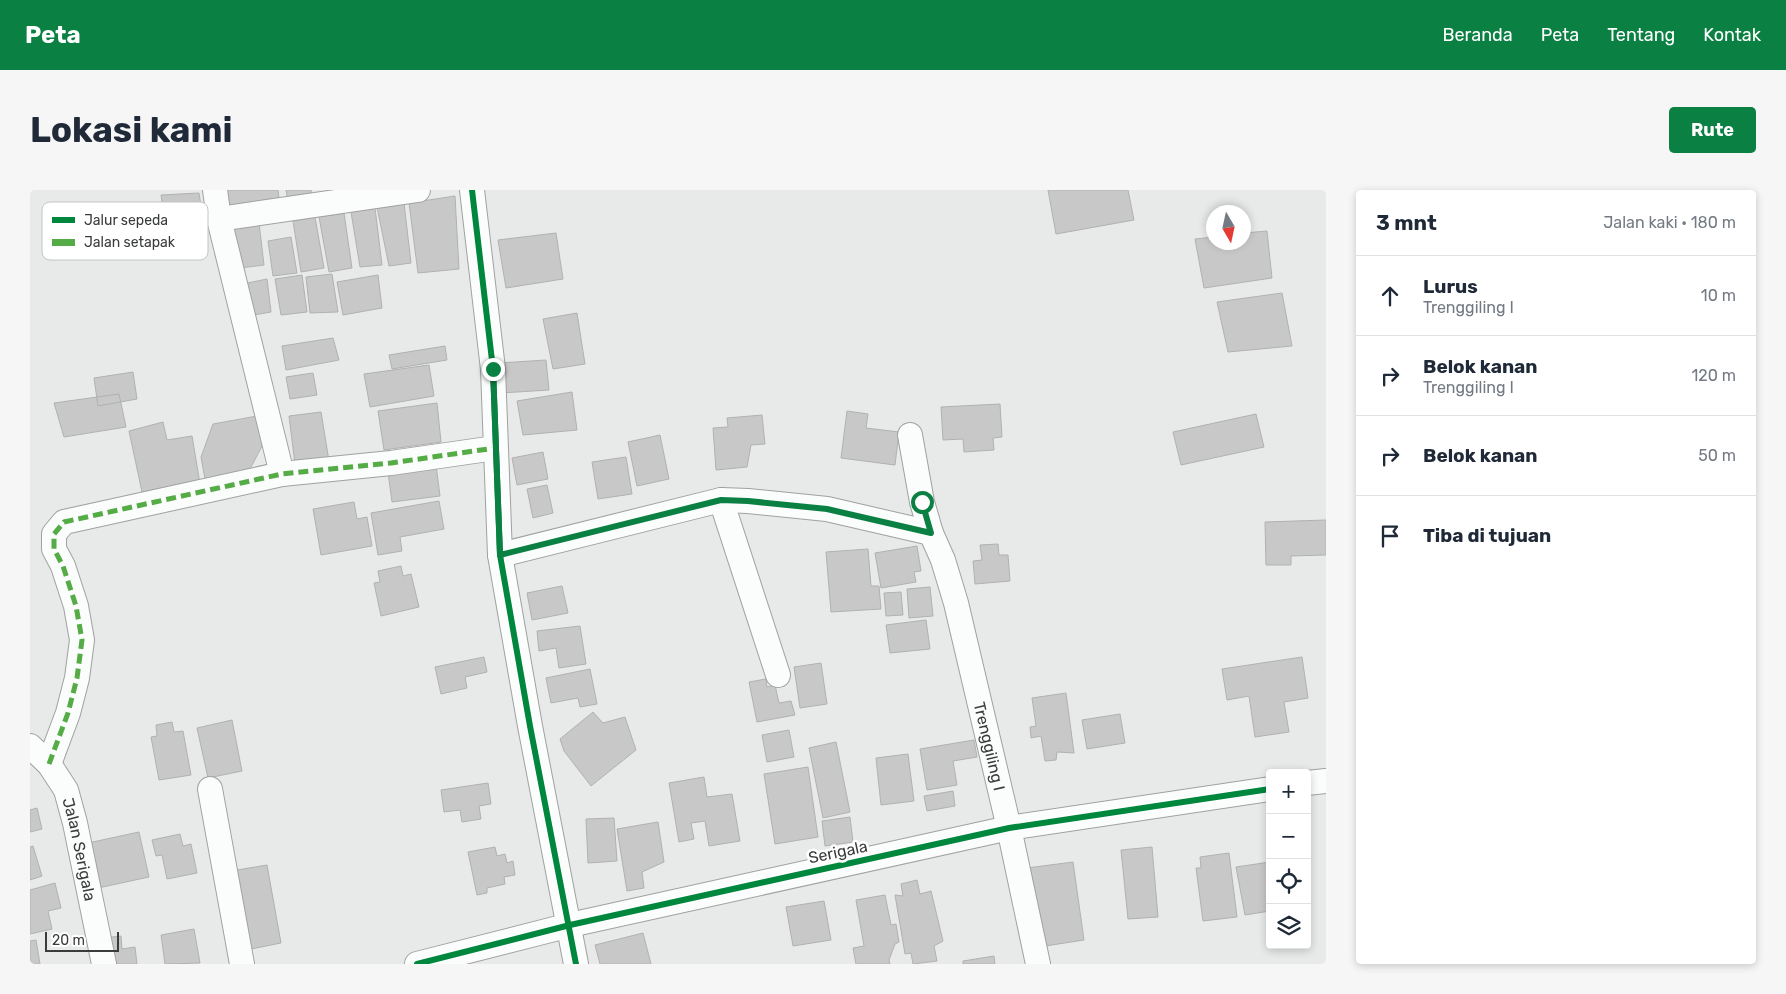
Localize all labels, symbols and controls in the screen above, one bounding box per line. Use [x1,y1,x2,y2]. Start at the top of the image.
text: Peta [25,21,81,49]
text: Beranda [1442,24,1513,46]
text: Peta [1541,24,1579,46]
text: Tentang [1607,24,1675,46]
text: Kontak [1703,24,1761,46]
button: Rute [1669,107,1756,153]
text: Lokasi kami [30,109,233,151]
legend [42,202,208,260]
north arrow [1206,205,1251,250]
text: 3 mnt [1376,210,1437,235]
text: Jalur sepeda [84,212,168,229]
text: Jalan kaki · 180 m [1603,213,1736,232]
text: Jalan setapak [84,234,176,251]
text: Lurus [1423,275,1478,298]
icon: ahead [1376,282,1404,310]
text: 10 m [1701,286,1736,305]
text: Trenggiling I [1423,298,1514,317]
text: Belok kanan [1423,355,1538,378]
route end [482,358,505,381]
icon: right [1376,362,1404,390]
text: 120 m [1691,366,1736,385]
text: Trenggiling I [1423,378,1514,397]
icon: right [1376,442,1404,470]
text: Belok kanan [1423,444,1538,467]
text: 50 m [1698,446,1736,465]
route start [911,491,934,514]
icon: arrive [1376,522,1404,550]
text: Tiba di tujuan [1423,524,1551,547]
street label: Trenggiling I [970,700,1009,793]
map controls [1266,769,1311,949]
button: + [1266,769,1311,814]
street label: Jalan Serigala [59,795,100,903]
button: − [1266,814,1311,859]
street label: Serigala [807,836,869,868]
button: locate [1266,859,1311,904]
button: layers [1266,904,1311,949]
scale bar [45,929,119,952]
text: 20 m [52,932,85,949]

